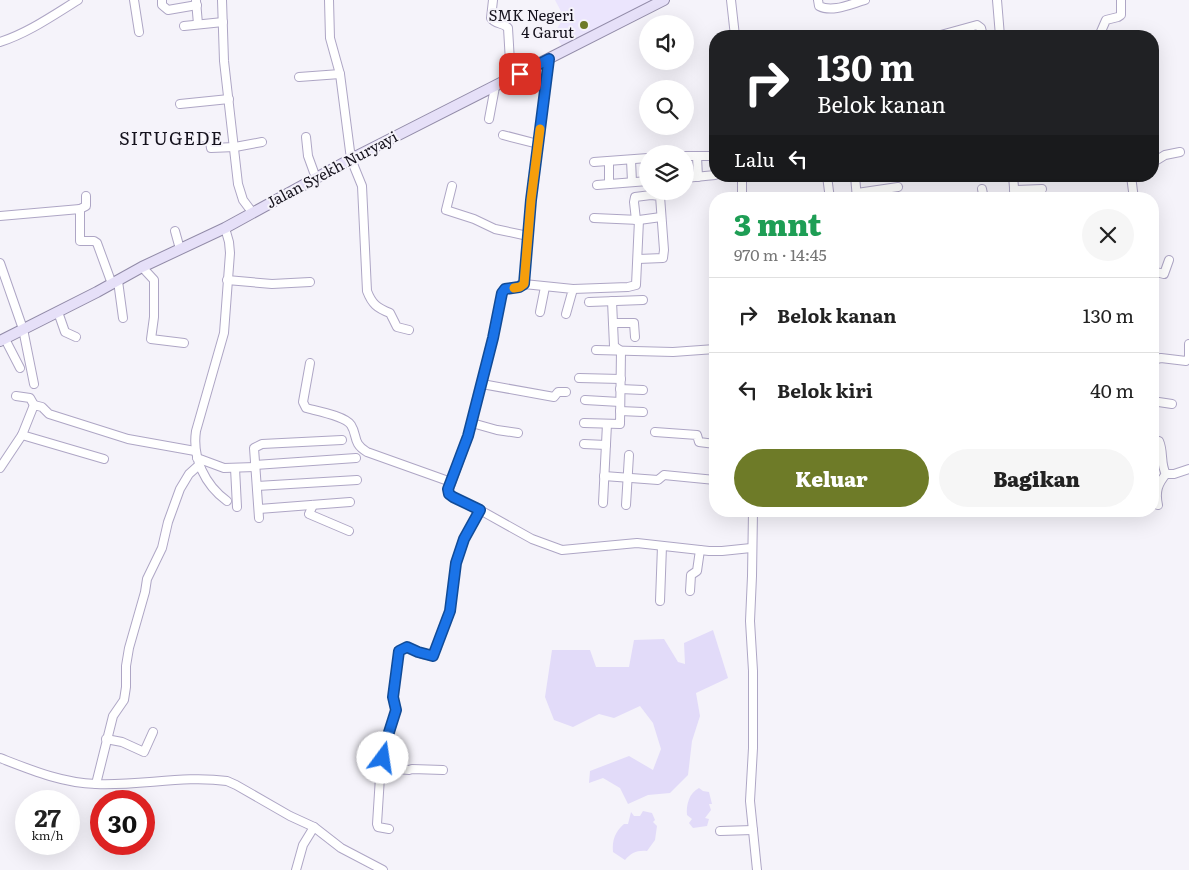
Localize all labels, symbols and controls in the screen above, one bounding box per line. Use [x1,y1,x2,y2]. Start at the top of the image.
place label: SMK Negeri 4 Garut [488,3,574,43]
map controls [639,15,694,200]
button: sound [639,15,694,70]
marker: SMK Negeri 4 Garut [578,19,590,31]
text: 130 m [817,40,914,92]
icon: right [734,50,799,115]
pin [499,53,541,95]
icon: arrive [506,60,534,88]
button: search [639,80,694,135]
text: Belok kanan [817,87,946,120]
district label: SITUGEDE [119,124,223,151]
street label: Jalan Syekh Nuryayi [261,124,401,213]
button: layers [639,145,694,200]
text: Lalu [734,145,774,173]
icon: left [784,145,812,173]
text: 3 mnt [734,201,822,245]
button: close [1082,209,1134,261]
text: 970 m · 14:45 [734,242,827,266]
icon: right [734,301,762,329]
text: Belok kanan [777,301,896,329]
text: 130 m [1083,301,1134,329]
icon: left [734,376,762,404]
text: Belok kiri [777,376,873,404]
text: 40 m [1090,376,1134,404]
button: Keluar [734,449,929,507]
button: Bagikan [939,449,1134,507]
position arrow [356,731,408,783]
speed limit sign: 30 [90,790,155,855]
text: 27 [34,798,61,835]
text: km/h [32,826,63,844]

